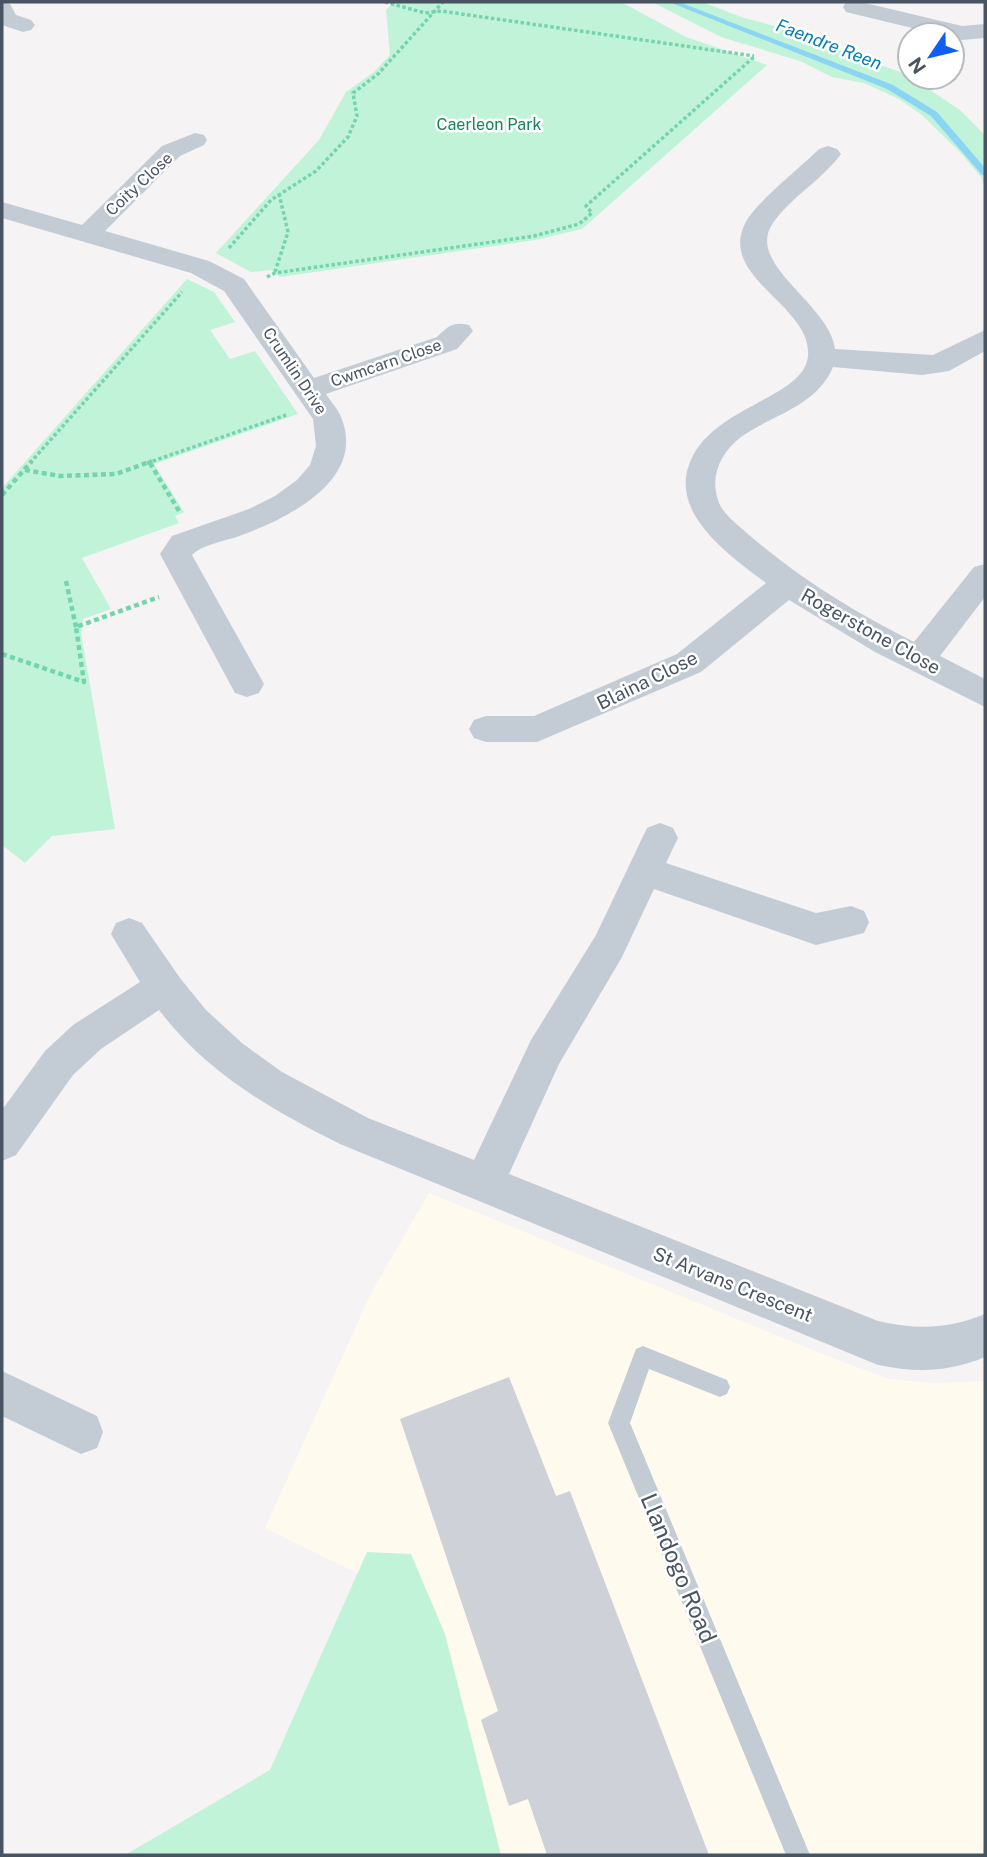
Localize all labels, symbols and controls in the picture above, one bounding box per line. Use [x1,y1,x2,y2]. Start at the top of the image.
water label: Faendre Reen [773,14,885,74]
north arrow [896,21,966,91]
text: N [904,53,930,78]
park label: Caerleon Park [437,115,541,134]
street label: Coity Close [102,148,176,220]
street label: Crumlin Drive [259,324,331,418]
street label: Cwmcarn Close [328,335,444,391]
street label: Rogerstone Close [798,584,944,678]
street label: Blaina Close [593,646,701,714]
street label: St Arvans Crescent [650,1242,816,1326]
street label: Llandogo Road [635,1489,723,1647]

